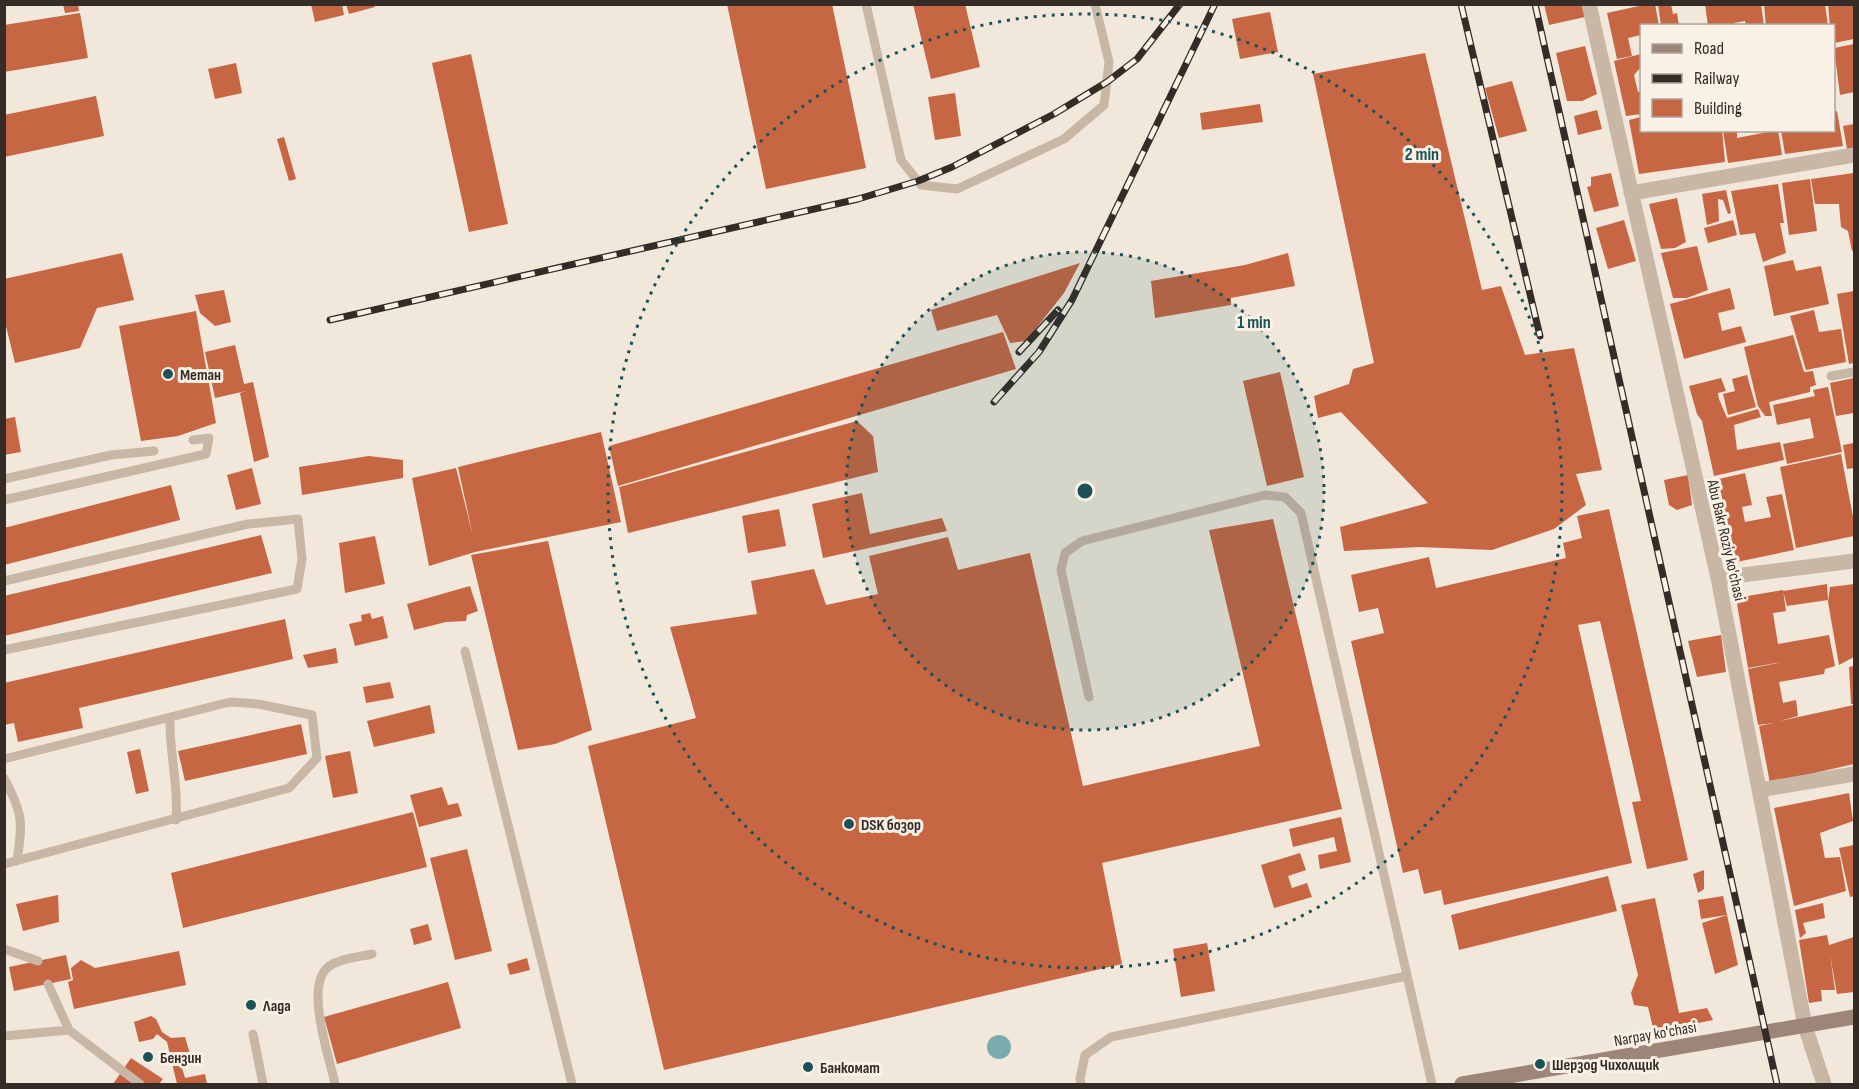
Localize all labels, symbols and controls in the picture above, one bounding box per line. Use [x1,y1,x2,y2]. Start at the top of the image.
legend [1640,24,1835,132]
text: Road [1694,38,1724,59]
text: Railway [1694,68,1739,89]
text: Building [1694,98,1742,119]
text: 2 min [1405,144,1439,165]
text: 1 min [1237,312,1271,333]
place label: Метан [180,366,221,385]
marker: Метан [161,367,175,381]
street label: Abu Bakr Roziy ko'chasi [1702,477,1749,603]
centre of rings [1075,481,1095,501]
place label: DSK бозор [861,816,921,835]
marker: DSK бозор [842,817,856,831]
place label: Лада [262,997,291,1016]
marker: Лада [244,998,258,1012]
street label: Narpay ko'chasi [1613,1018,1698,1051]
place label: Бензин [160,1049,202,1068]
marker: Бензин [141,1050,155,1064]
place label: Шерзод Чихолщик [1552,1056,1659,1075]
marker: Шерзод Чихолщик [1533,1057,1547,1071]
place label: Банкомат [820,1059,880,1078]
marker: Банкомат [801,1060,815,1074]

